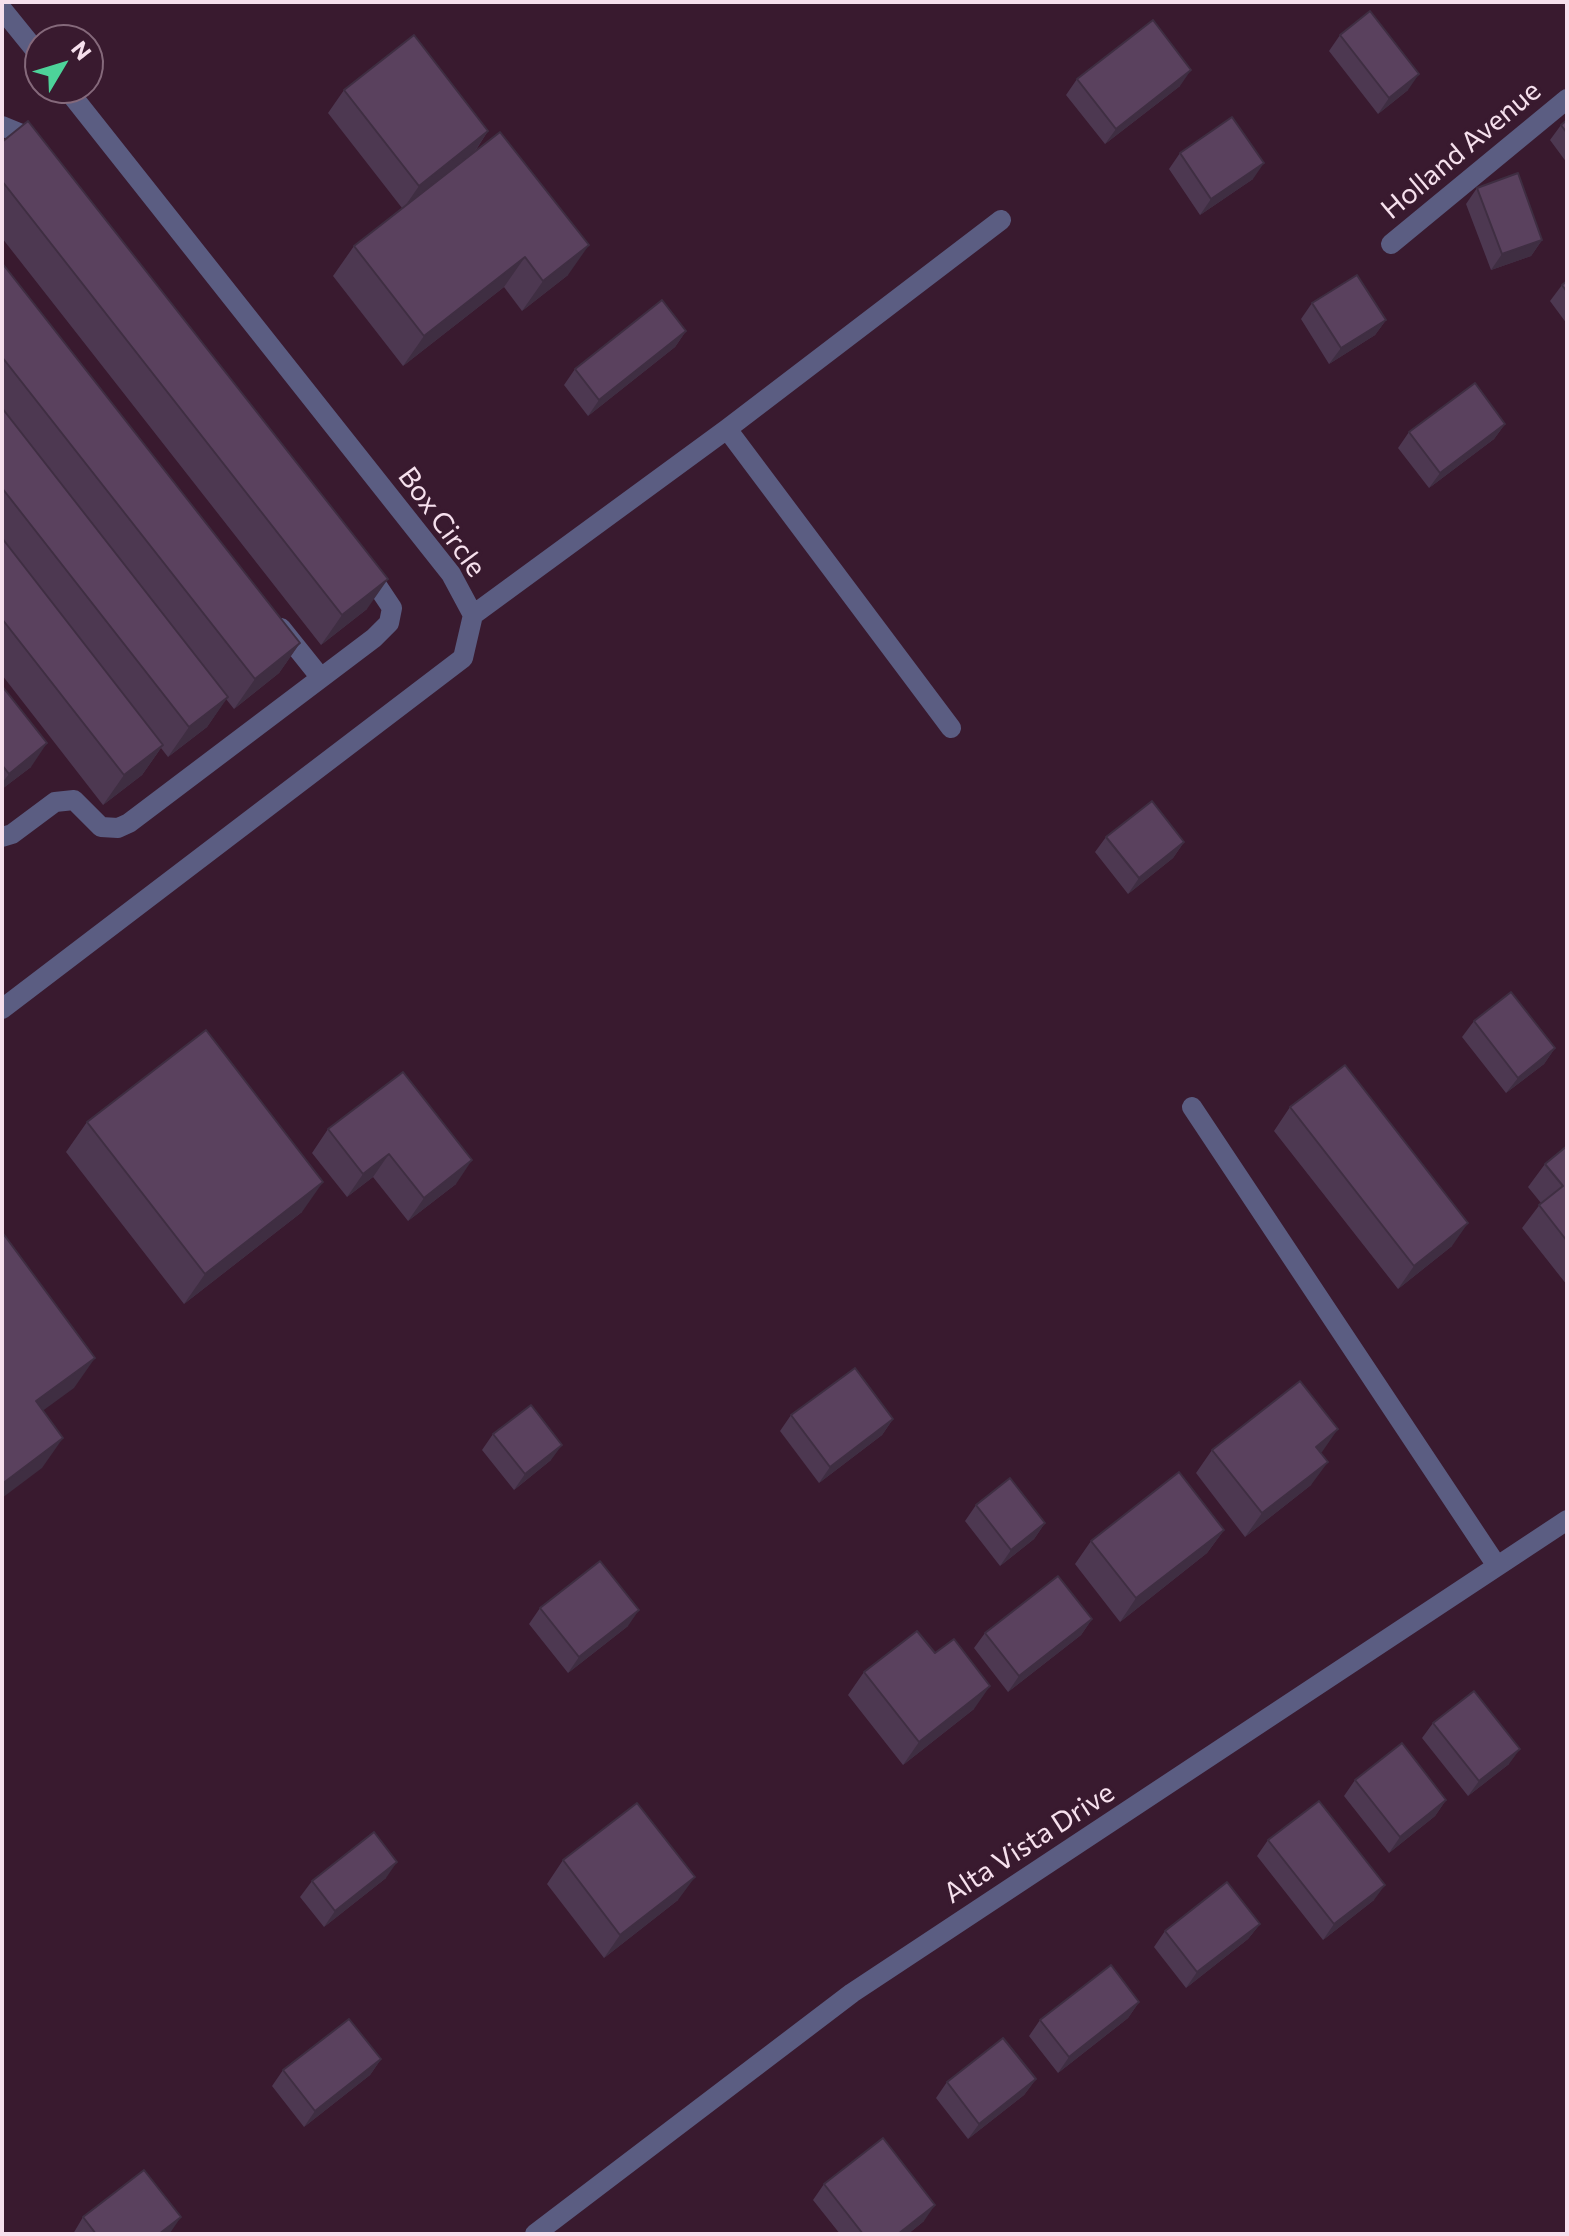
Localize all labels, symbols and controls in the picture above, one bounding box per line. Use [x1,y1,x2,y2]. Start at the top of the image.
north arrow [24,24,104,104]
text: N [66,35,97,65]
street label: Holland Avenue [1375,74,1547,226]
street label: Box Circle [391,461,493,583]
street label: Alta Vista Drive [938,1776,1120,1910]

